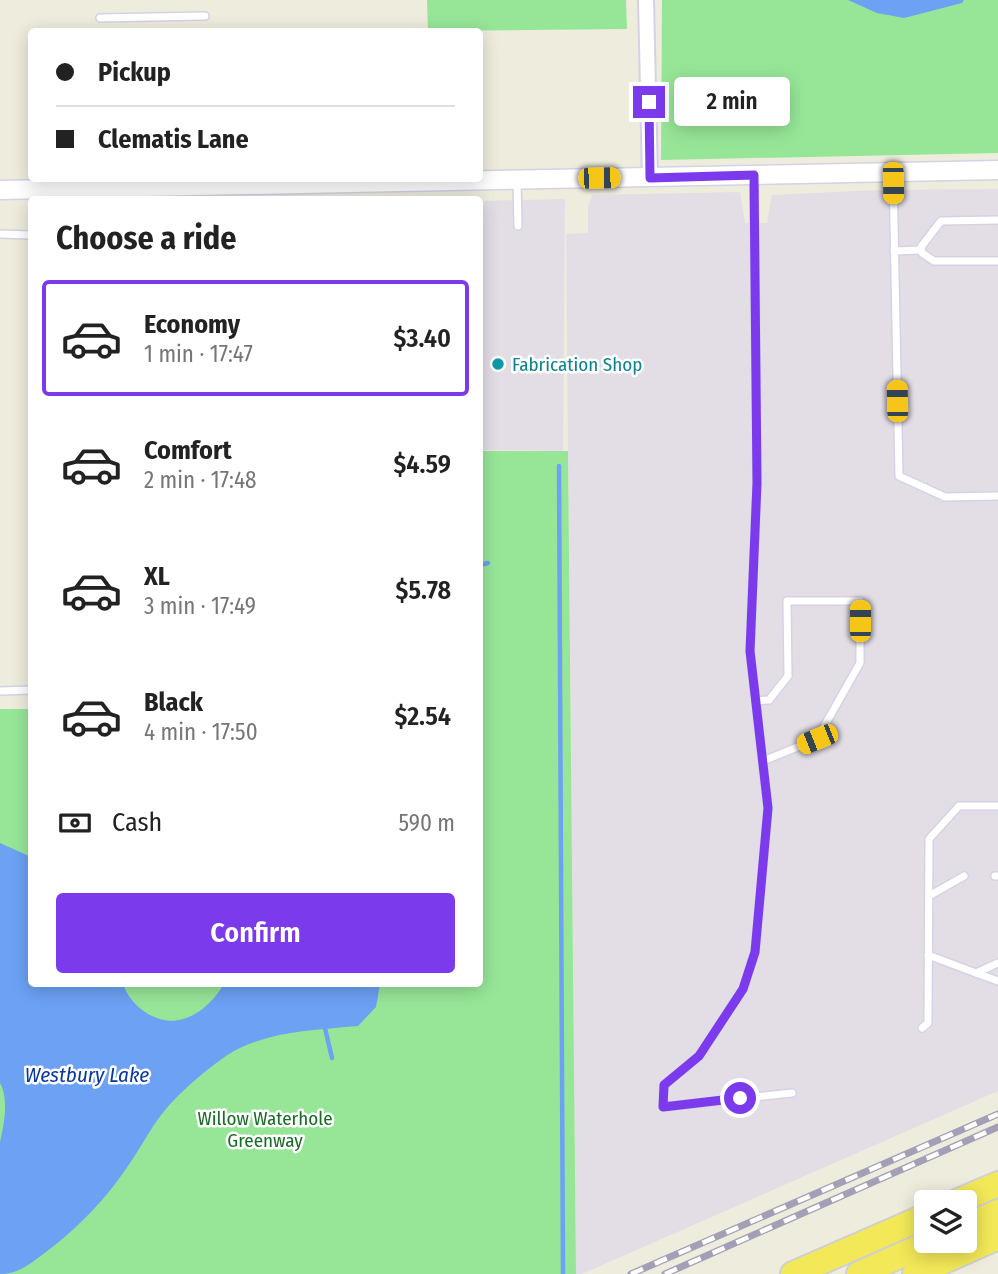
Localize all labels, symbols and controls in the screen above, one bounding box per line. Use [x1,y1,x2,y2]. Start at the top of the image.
text: Pickup [98,57,171,88]
callout: 2 min [674,78,789,126]
route end [633,86,665,118]
text: 2 min [706,87,758,115]
text: Clematis Lane [98,124,249,155]
car [883,162,904,204]
car [578,167,621,189]
text: Choose a ride [56,219,237,257]
icon: car [60,307,123,370]
text: Economy [144,309,240,340]
text: $3.40 [394,323,451,354]
text: 1 min · 17:47 [144,340,253,368]
place label: Fabrication Shop [512,353,642,376]
marker: Fabrication Shop [490,356,506,372]
car [887,380,908,422]
icon: car [60,433,123,496]
text: Comfort [144,435,232,466]
text: $4.59 [393,449,451,480]
text: 2 min · 17:48 [144,466,257,494]
icon: car [60,559,123,622]
text: XL [144,561,170,592]
text: $5.78 [396,575,451,606]
text: 3 min · 17:49 [144,592,256,620]
car [850,600,871,642]
icon: car [60,685,123,748]
text: Black [144,687,203,718]
text: $2.54 [395,701,451,732]
text: 4 min · 17:50 [144,718,258,746]
car [794,721,841,757]
icon: cash [56,804,94,842]
text: Cash [112,807,162,838]
text: 590 m [399,809,455,837]
button: Confirm [56,893,455,973]
water label: Westbury Lake [25,1062,149,1088]
route start [724,1082,756,1114]
park label: Willow Waterhole Greenway [197,1107,333,1152]
map controls [914,1190,977,1253]
button: layers [914,1190,977,1253]

